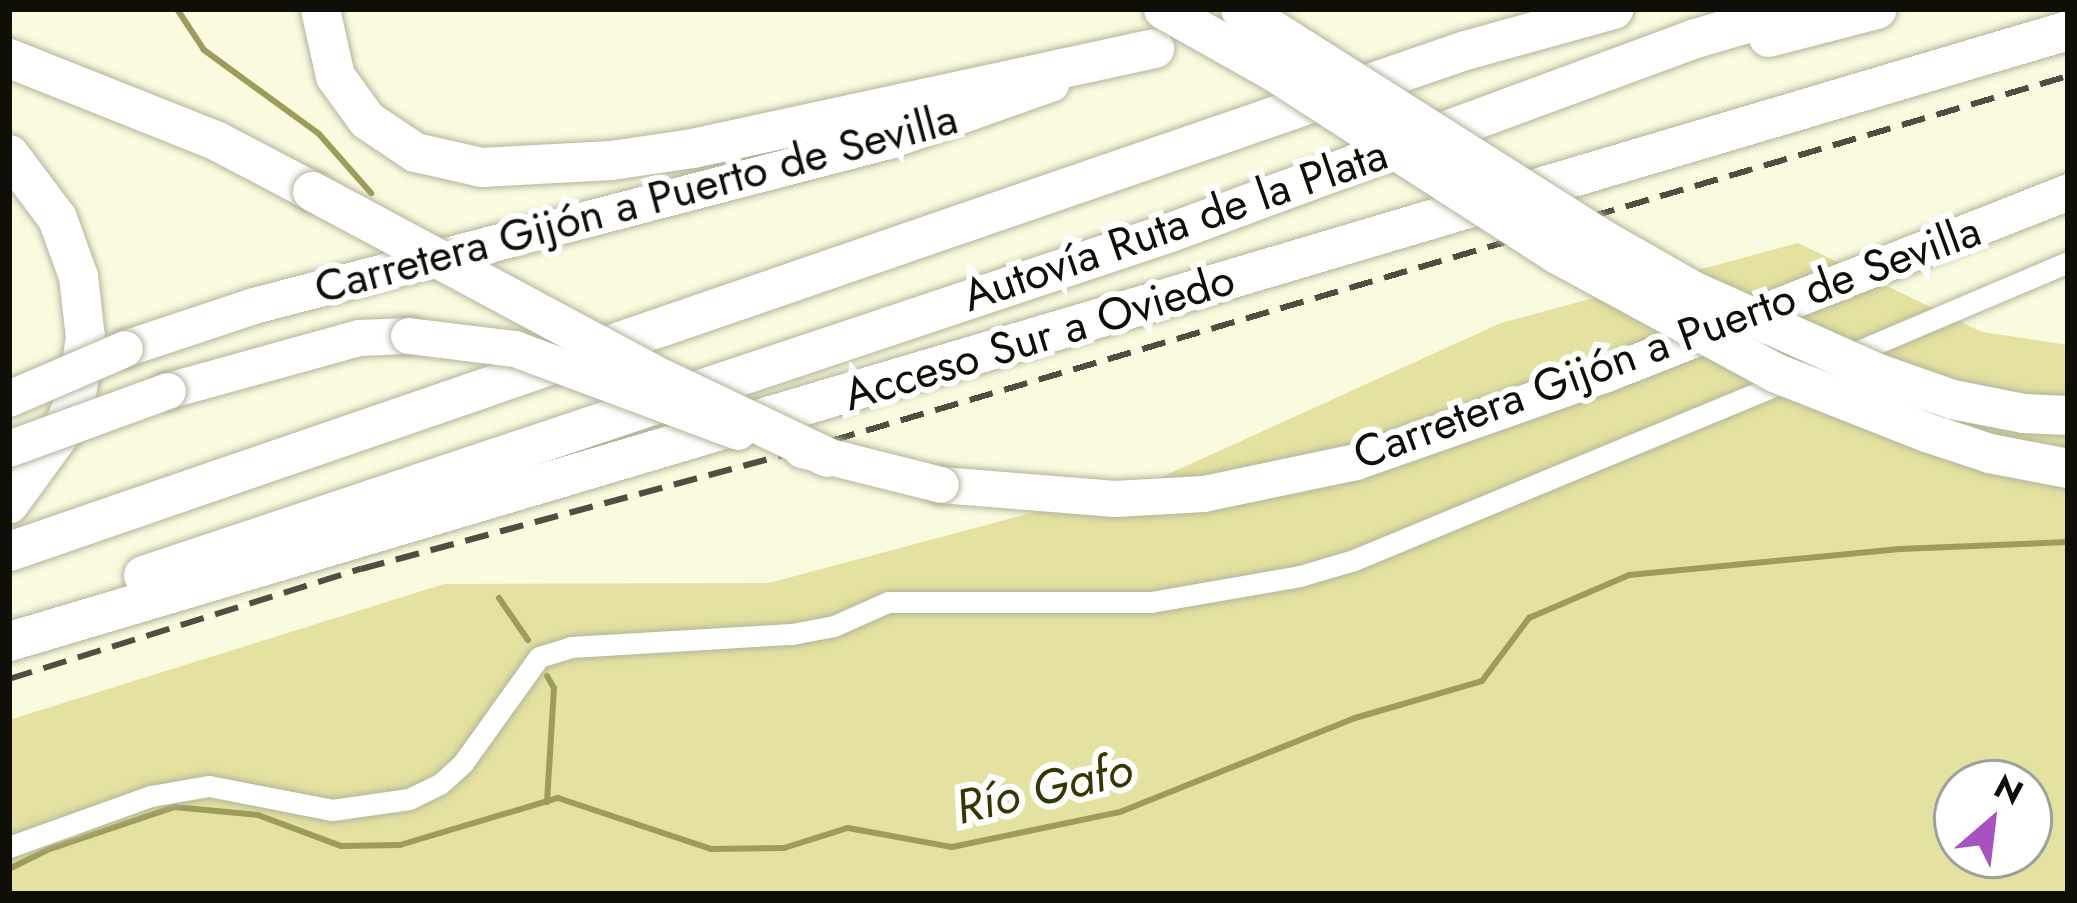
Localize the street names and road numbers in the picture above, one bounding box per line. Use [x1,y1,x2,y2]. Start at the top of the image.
street label: Carretera Gijón a Puerto de Sevilla [309,91,963,315]
street label: Autovía Ruta de la Plata [956,127,1394,323]
street label: Carretera Gijón a Puerto de Sevilla [1346,203,1988,481]
street label: Acceso Sur a Oviedo [837,252,1241,422]

